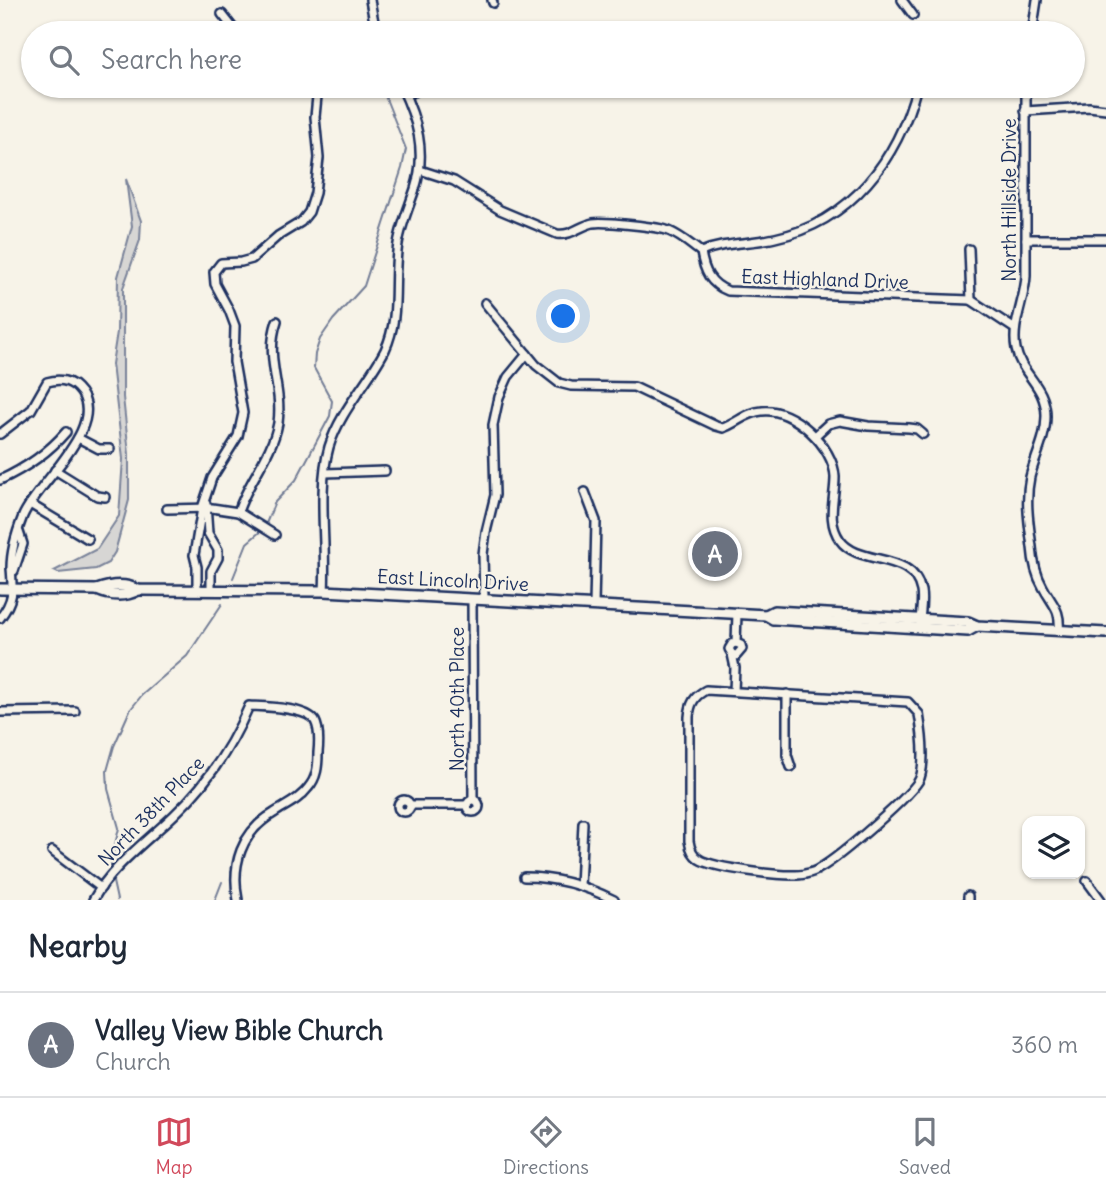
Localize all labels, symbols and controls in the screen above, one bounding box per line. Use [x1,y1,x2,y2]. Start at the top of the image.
search box [21,21,1085,98]
icon: search [45,41,83,79]
text: Search here [101,43,242,76]
street label: North Hillside Drive [997,118,1021,282]
street label: East Highland Drive [741,264,909,294]
your location [546,299,580,333]
pin: A [692,528,738,580]
street label: East Lincoln Drive [377,564,529,596]
street label: North 40th Place [445,627,469,771]
street label: North 38th Place [93,751,209,871]
map controls [1022,816,1085,879]
button: layers [1022,816,1085,879]
text: Nearby [28,927,128,965]
text: Valley View Bible Church [95,1014,383,1047]
text: A [44,1030,58,1059]
text: 360 m [1011,1030,1078,1059]
text: Church [95,1047,171,1076]
tab: Map [155,1113,193,1179]
tab: Directions [503,1113,589,1179]
tab: Saved [899,1113,951,1179]

